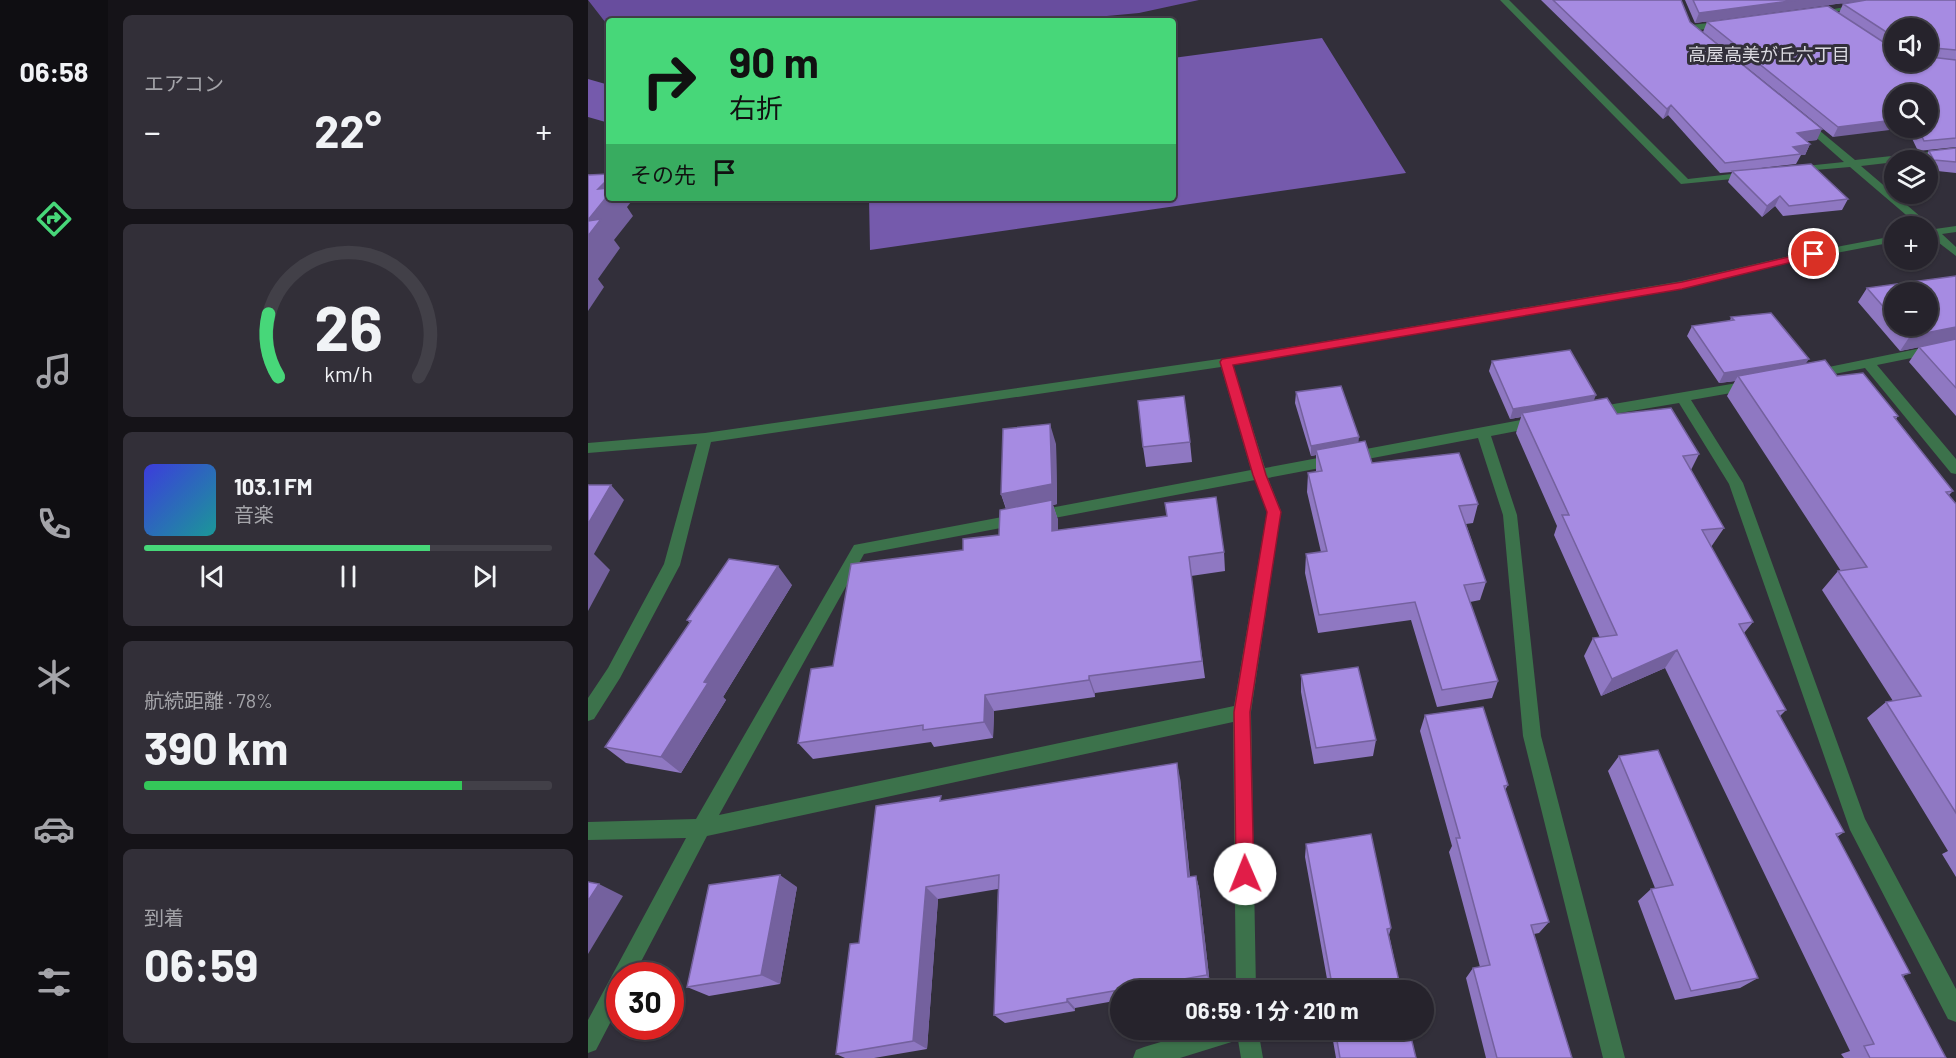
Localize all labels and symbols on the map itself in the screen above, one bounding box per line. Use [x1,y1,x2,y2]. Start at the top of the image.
district label: 高屋高美が丘六丁目 [1688,43,1850,65]
pin [1788,228,1839,279]
position arrow [1213,842,1277,906]
speed limit sign: 30 [606,962,684,1040]

